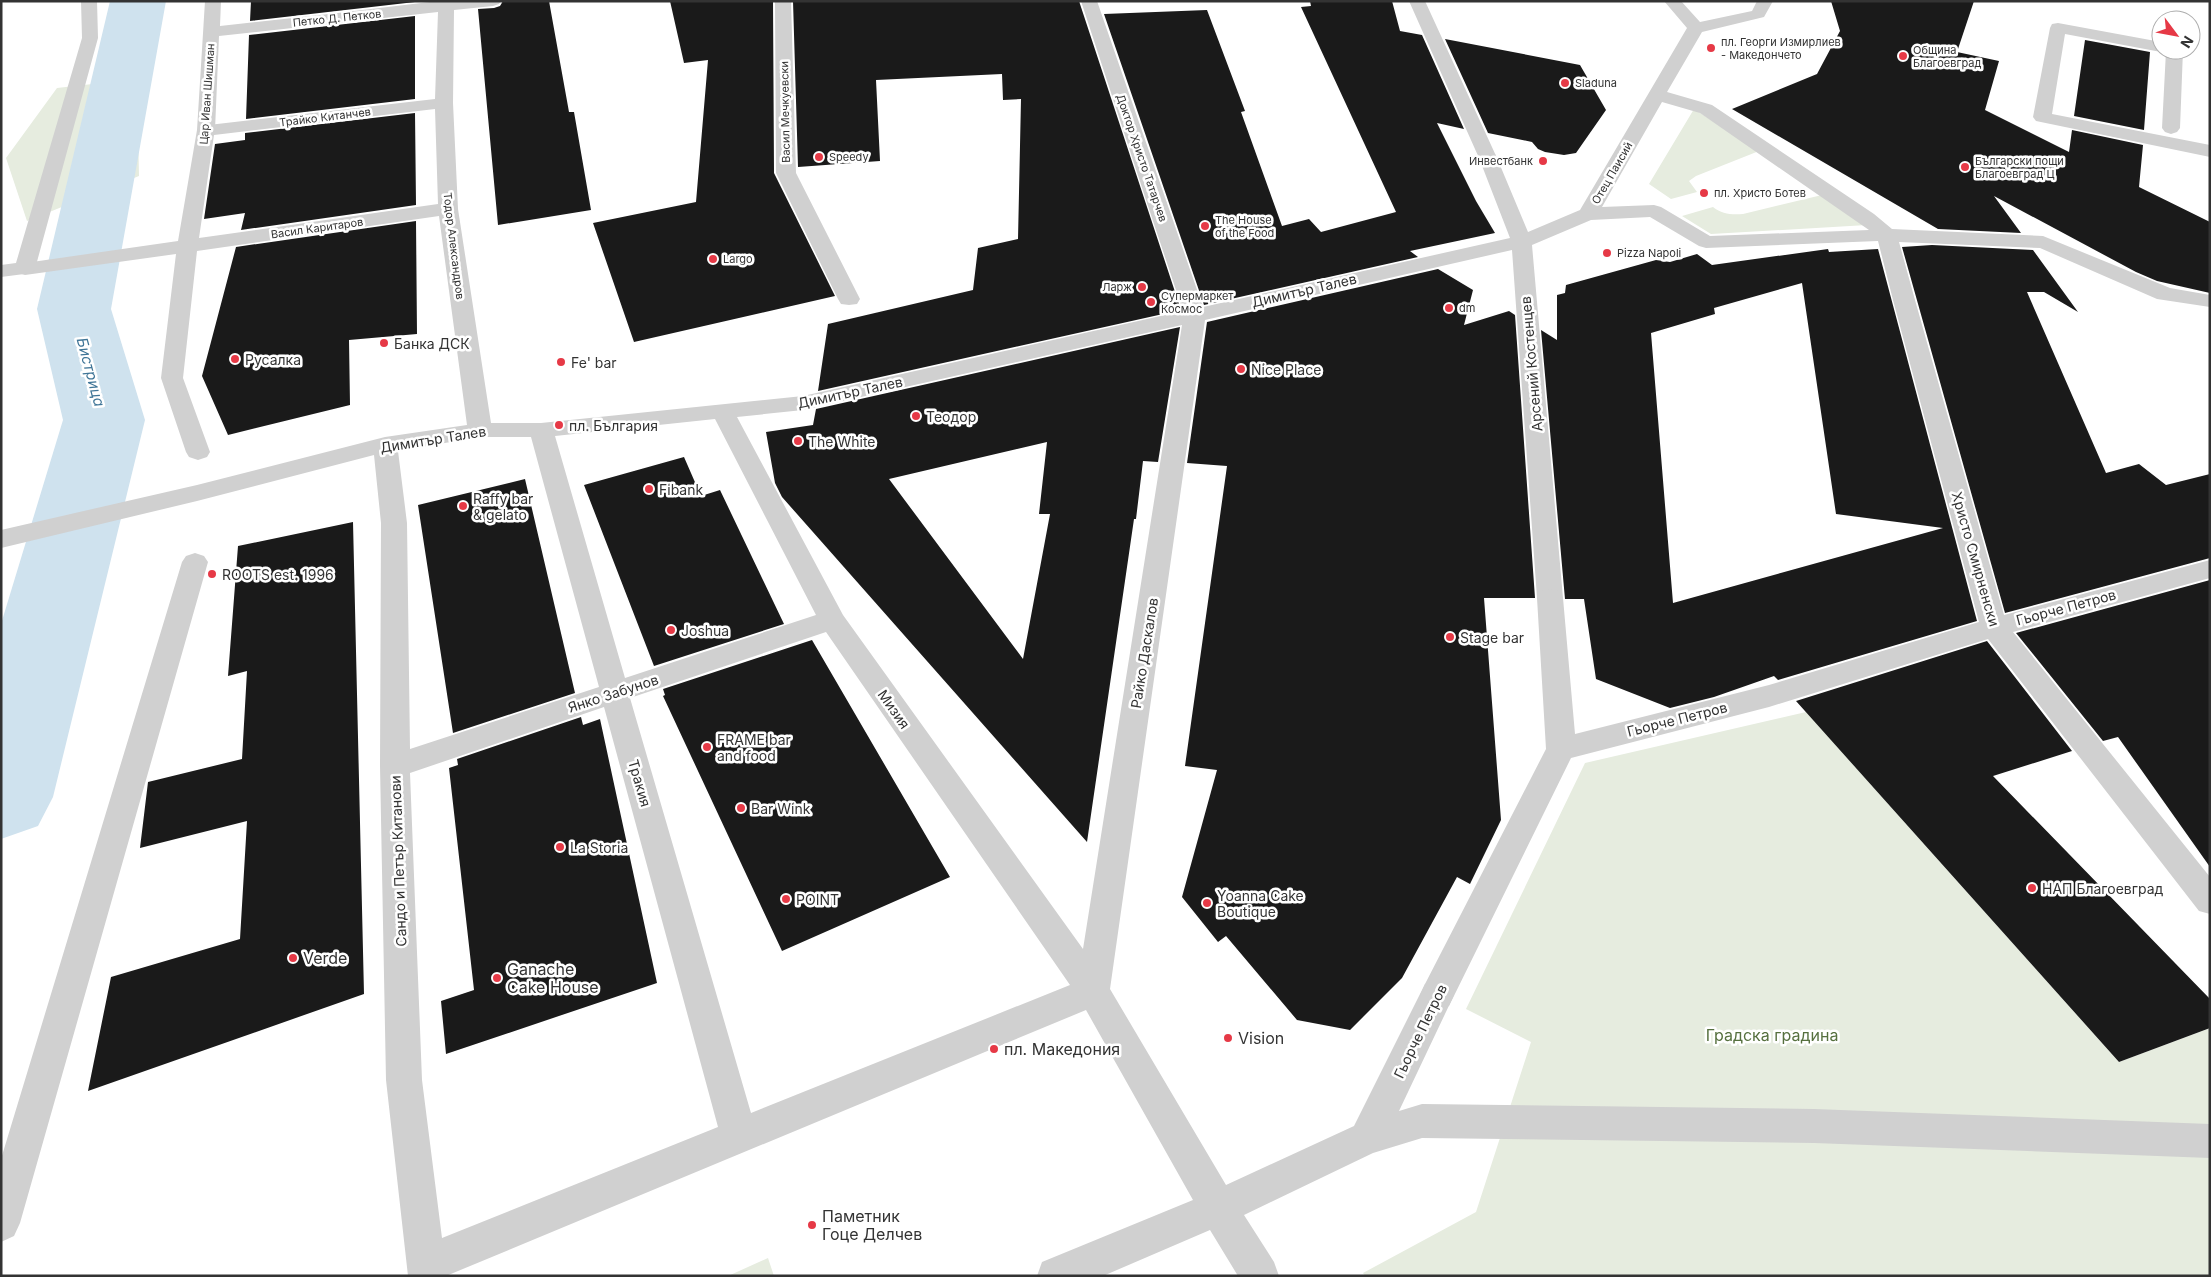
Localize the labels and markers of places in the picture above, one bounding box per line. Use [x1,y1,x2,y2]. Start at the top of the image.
place label: пл. Георги Измирлиев - Македончето [1721,35,1841,62]
marker: пл. Георги Измирлиев - Македончето [1705,42,1717,54]
place label: Община Благоевград [1913,43,1981,70]
marker: Община Благоевград [1897,50,1909,62]
place label: Sladuna [1575,76,1617,90]
marker: Sladuna [1559,77,1571,89]
place label: Speedy [829,150,869,164]
marker: Speedy [813,151,825,163]
place label: Инвестбанк [1469,154,1533,168]
place label: Български пощи Благоевград Ц [1975,154,2064,181]
marker: Инвестбанк [1537,155,1549,167]
marker: Български пощи Благоевград Ц [1959,161,1971,173]
place label: пл. Христо Ботев [1714,186,1806,200]
marker: пл. Христо Ботев [1698,187,1710,199]
place label: The House of the Food [1215,213,1274,240]
marker: The House of the Food [1199,220,1211,232]
place label: Pizza Napoli [1617,246,1681,260]
marker: Pizza Napoli [1601,247,1613,259]
place label: Largo [723,252,753,266]
marker: Largo [707,253,719,265]
place label: Ларж [1102,280,1132,294]
marker: Ларж [1136,281,1148,293]
place label: Супермаркет Космос [1161,289,1234,316]
marker: Супермаркет Космос [1145,296,1157,308]
place label: dm [1459,301,1475,315]
marker: dm [1443,302,1455,314]
place label: Банка ДСК [394,335,470,352]
marker: Банка ДСК [378,337,390,349]
place label: Русалка [245,351,301,368]
marker: Русалка [229,353,241,365]
place label: Fe' bar [571,354,617,371]
marker: Fe' bar [555,356,567,368]
place label: Nice Place [1251,361,1321,378]
marker: Nice Place [1235,363,1247,375]
place label: Теодор [926,408,976,425]
marker: Теодор [910,410,922,422]
place label: пл. България [569,417,658,434]
marker: пл. България [553,419,565,431]
place label: The White [808,433,875,450]
marker: The White [792,435,804,447]
place label: Fibank [659,481,703,498]
marker: Fibank [643,483,655,495]
place label: Raffy bar & gelato [473,490,533,523]
marker: Raffy bar & gelato [457,500,469,512]
place label: ROOTS est. 1996 [222,566,334,583]
marker: ROOTS est. 1996 [206,568,218,580]
place label: Joshua [681,622,729,639]
marker: Joshua [665,624,677,636]
place label: Stage bar [1460,629,1524,646]
marker: Stage bar [1444,631,1456,643]
place label: FRAME bar and food [717,731,791,764]
marker: FRAME bar and food [701,741,713,753]
place label: Bar Wink [751,800,811,817]
marker: Bar Wink [735,802,747,814]
place label: La Storia [570,839,628,856]
marker: La Storia [554,841,566,853]
place label: НАП Благоевград [2042,880,2164,897]
marker: НАП Благоевград [2026,882,2038,894]
place label: Yoanna Cake Boutique [1217,887,1304,920]
place label: POINT [796,891,839,908]
marker: POINT [780,893,792,905]
marker: Yoanna Cake Boutique [1201,897,1213,909]
place label: Verde [303,948,347,968]
marker: Verde [287,952,299,964]
place label: Ganache Cake House [507,959,599,997]
marker: Ganache Cake House [491,972,503,984]
place label: Vision [1238,1028,1284,1048]
marker: Vision [1222,1032,1234,1044]
place label: пл. Македония [1004,1039,1120,1059]
marker: пл. Македония [988,1043,1000,1055]
place label: Паметник Гоце Делчев [822,1206,922,1244]
marker: Паметник Гоце Делчев [806,1219,818,1231]

